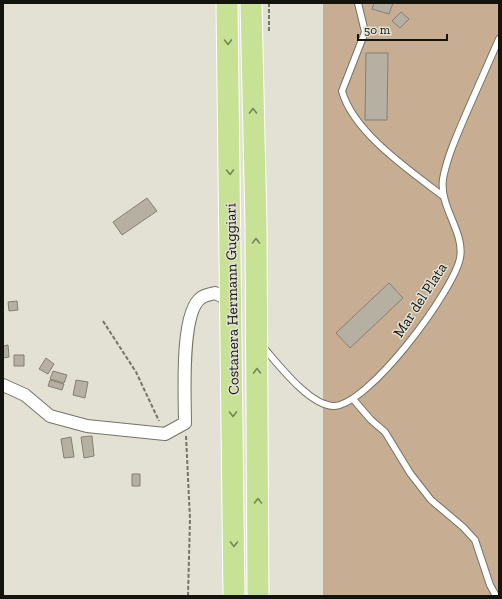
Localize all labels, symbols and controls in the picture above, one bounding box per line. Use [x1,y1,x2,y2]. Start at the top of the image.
scale bar [358,16,447,42]
text: 50 m [364,23,391,37]
one-way arrow [223,39,232,45]
one-way arrow [249,108,258,114]
one-way arrow [226,169,234,175]
street label: Costanera Hermann Guggiari [221,203,243,395]
one-way arrow [252,238,260,244]
street label: Mar del Plata [389,259,451,341]
one-way arrow [253,368,261,374]
one-way arrow [229,411,237,417]
one-way arrow [253,498,262,504]
one-way arrow [230,541,238,547]

